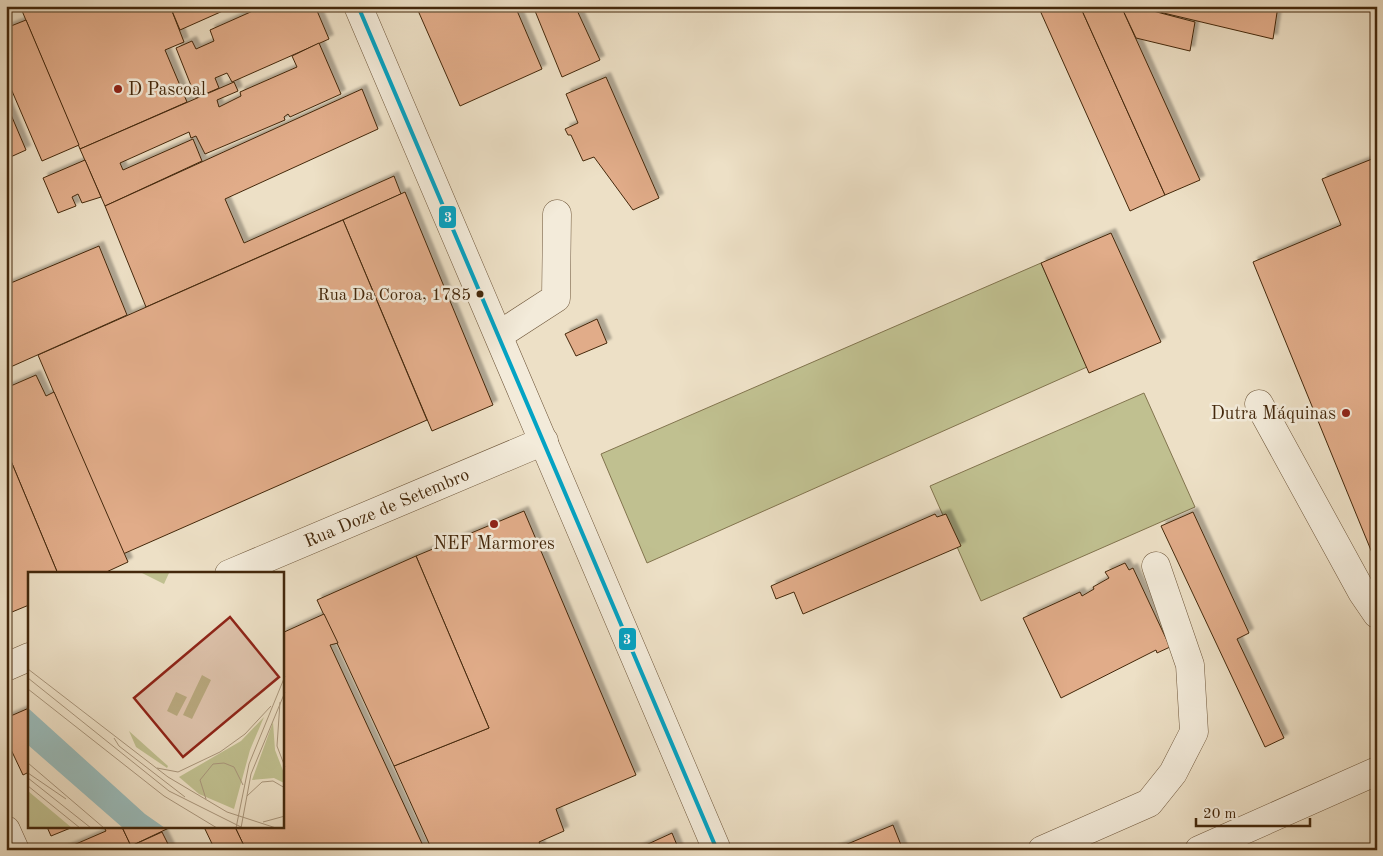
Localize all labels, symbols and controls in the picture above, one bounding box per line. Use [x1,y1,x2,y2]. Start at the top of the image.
place label: D Pascoal [128,81,206,99]
marker: D Pascoal [112,83,124,95]
line badge: 3 [438,205,457,229]
text: 3 [444,211,452,225]
place label: Rua Da Coroa, 1785 [318,287,471,304]
marker: Rua Da Coroa, 1785 [475,289,485,299]
place label: Dutra Máquinas [1211,405,1336,423]
marker: Dutra Máquinas [1340,407,1352,419]
street label: Rua Doze de Setembro [302,466,472,551]
marker: NEF Marmores [488,518,500,530]
place label: NEF Marmores [433,535,555,553]
inset map [28,572,284,828]
line badge: 3 [618,627,637,651]
text: 3 [623,633,631,647]
scale bar [1196,796,1309,828]
text: 20 m [1203,807,1237,822]

